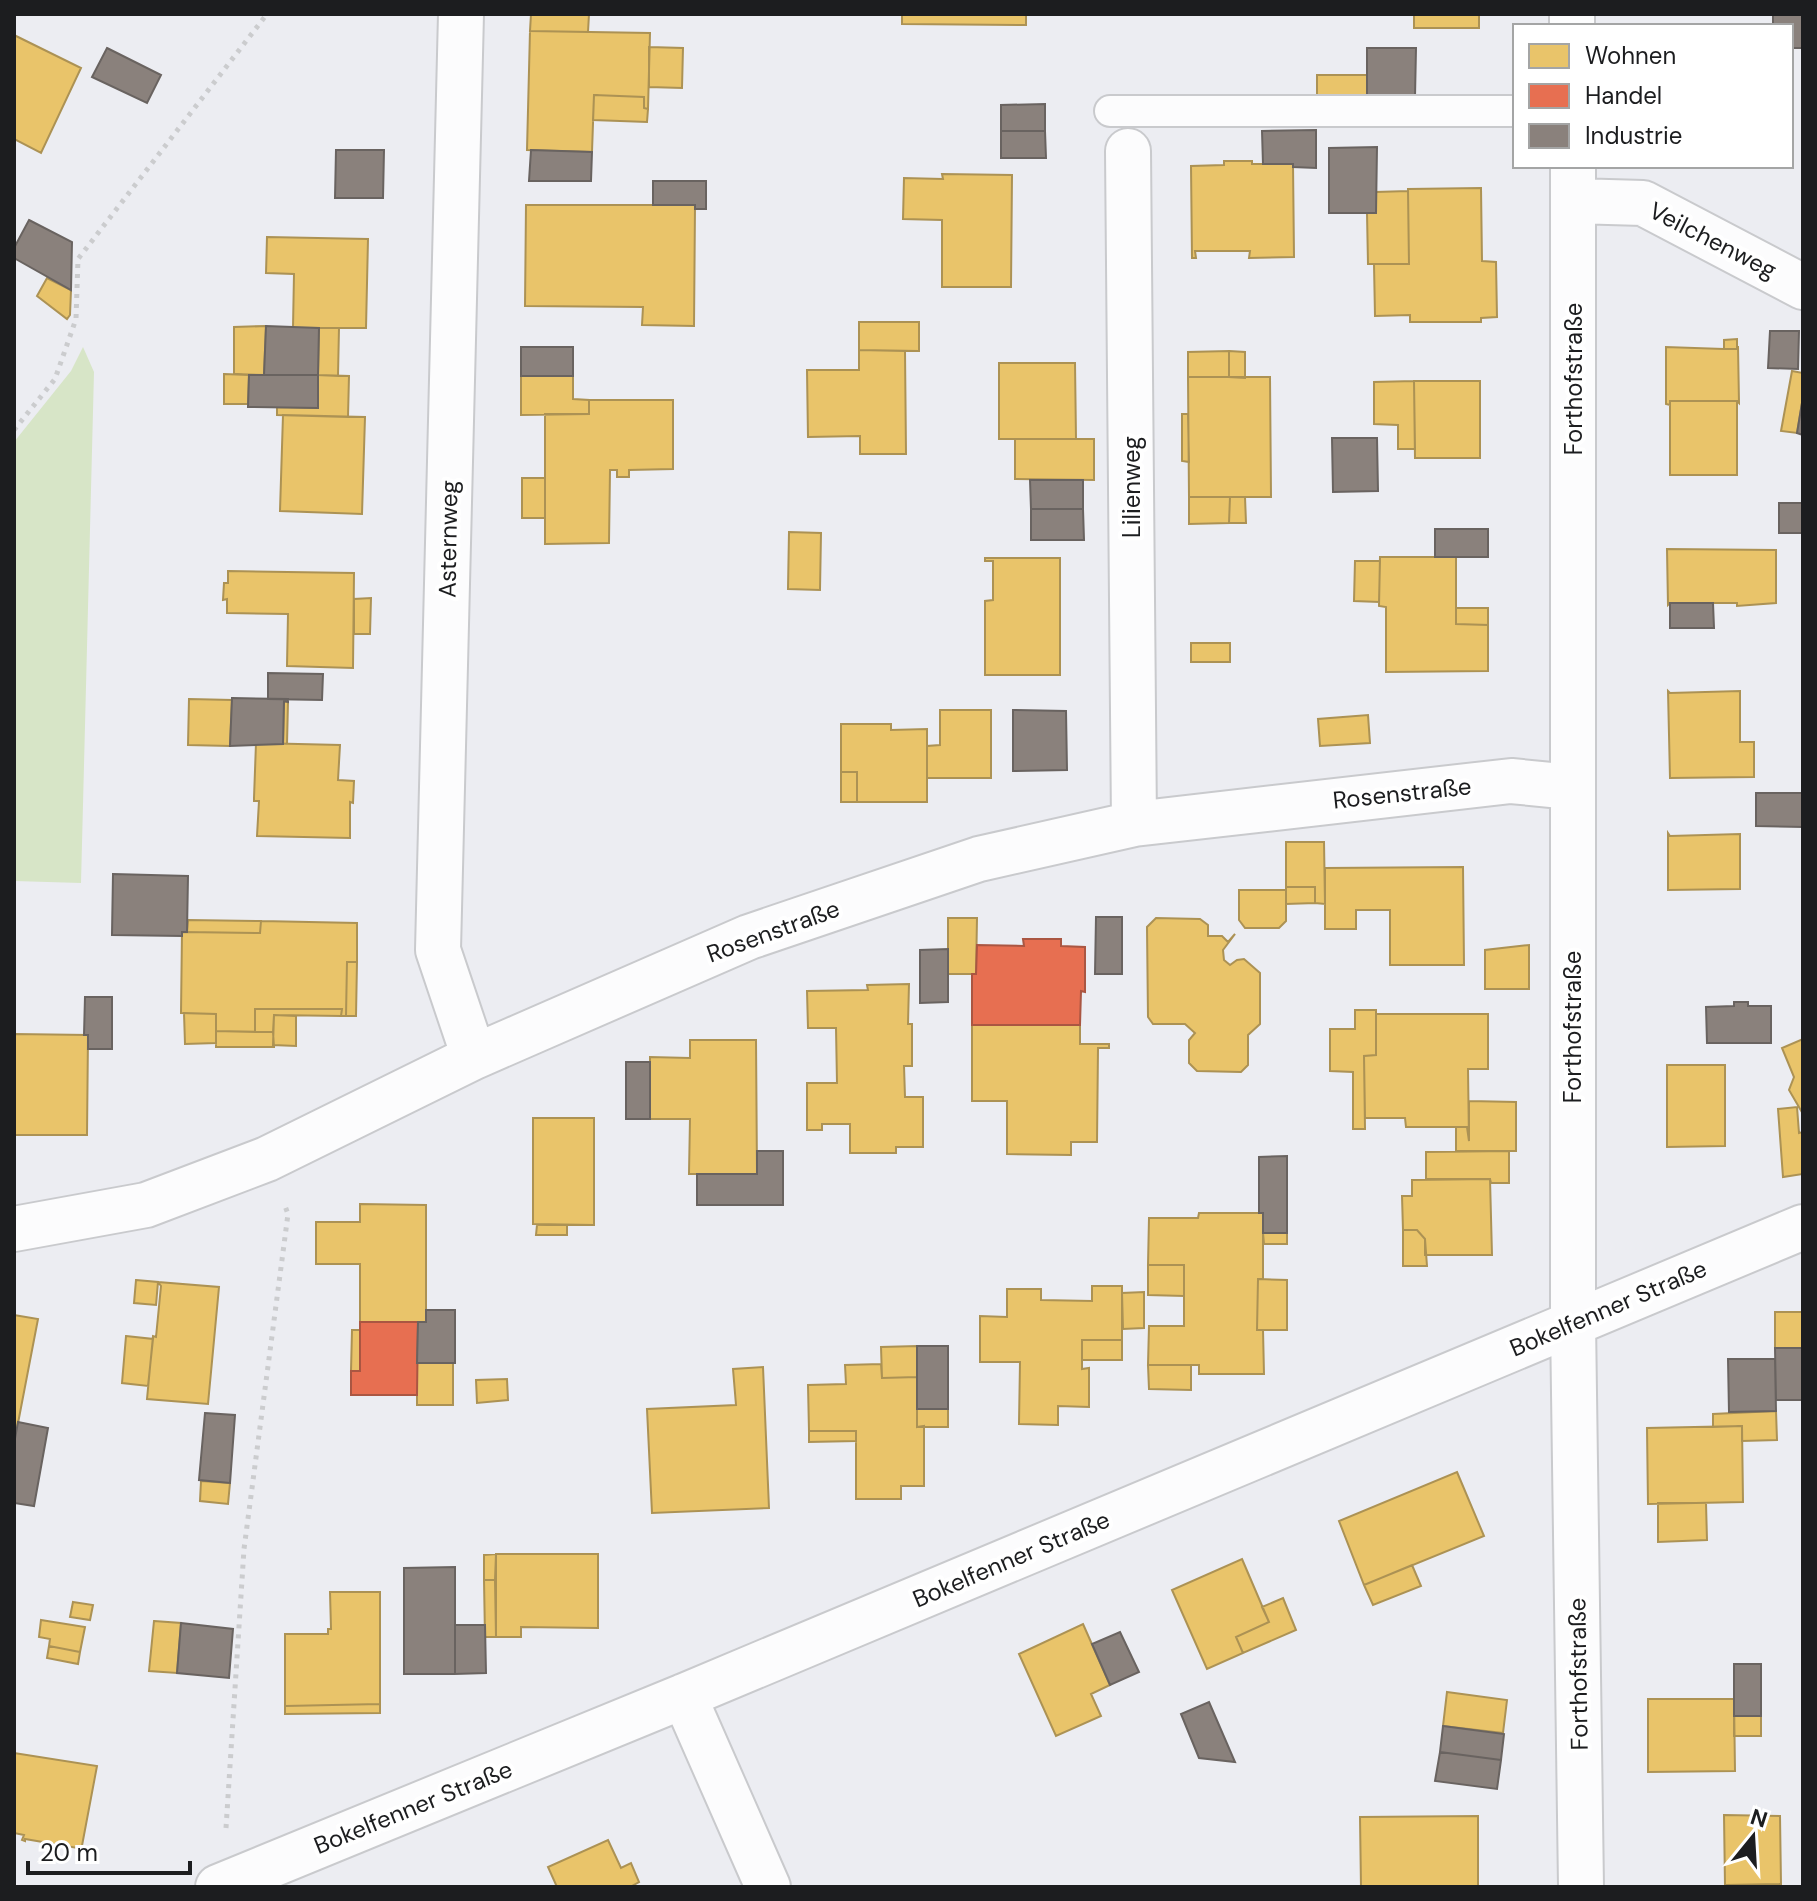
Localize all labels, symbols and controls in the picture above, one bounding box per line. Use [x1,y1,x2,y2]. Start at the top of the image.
legend [1513,24,1793,168]
text: Wohnen [1585,40,1676,71]
text: Handel [1585,80,1662,111]
text: Industrie [1585,120,1682,151]
street label: Veilchenweg [1644,195,1782,285]
street label: Forthofstraße [1558,303,1589,455]
street label: Lilienweg [1116,436,1147,538]
street label: Asternweg [431,480,465,598]
street label: Rosenstraße [1331,770,1473,816]
street label: Rosenstraße [702,893,844,969]
street label: Forthofstraße [1557,951,1588,1103]
street label: Bokelfenner Straße [1505,1252,1711,1364]
street label: Bokelfenner Straße [908,1503,1114,1615]
street label: Forthofstraße [1561,1597,1595,1751]
street label: Bokelfenner Straße [309,1753,517,1861]
north arrow [1713,1797,1793,1877]
text: N [1747,1802,1771,1835]
scale bar [28,1825,190,1875]
text: 20 m [40,1837,98,1868]

